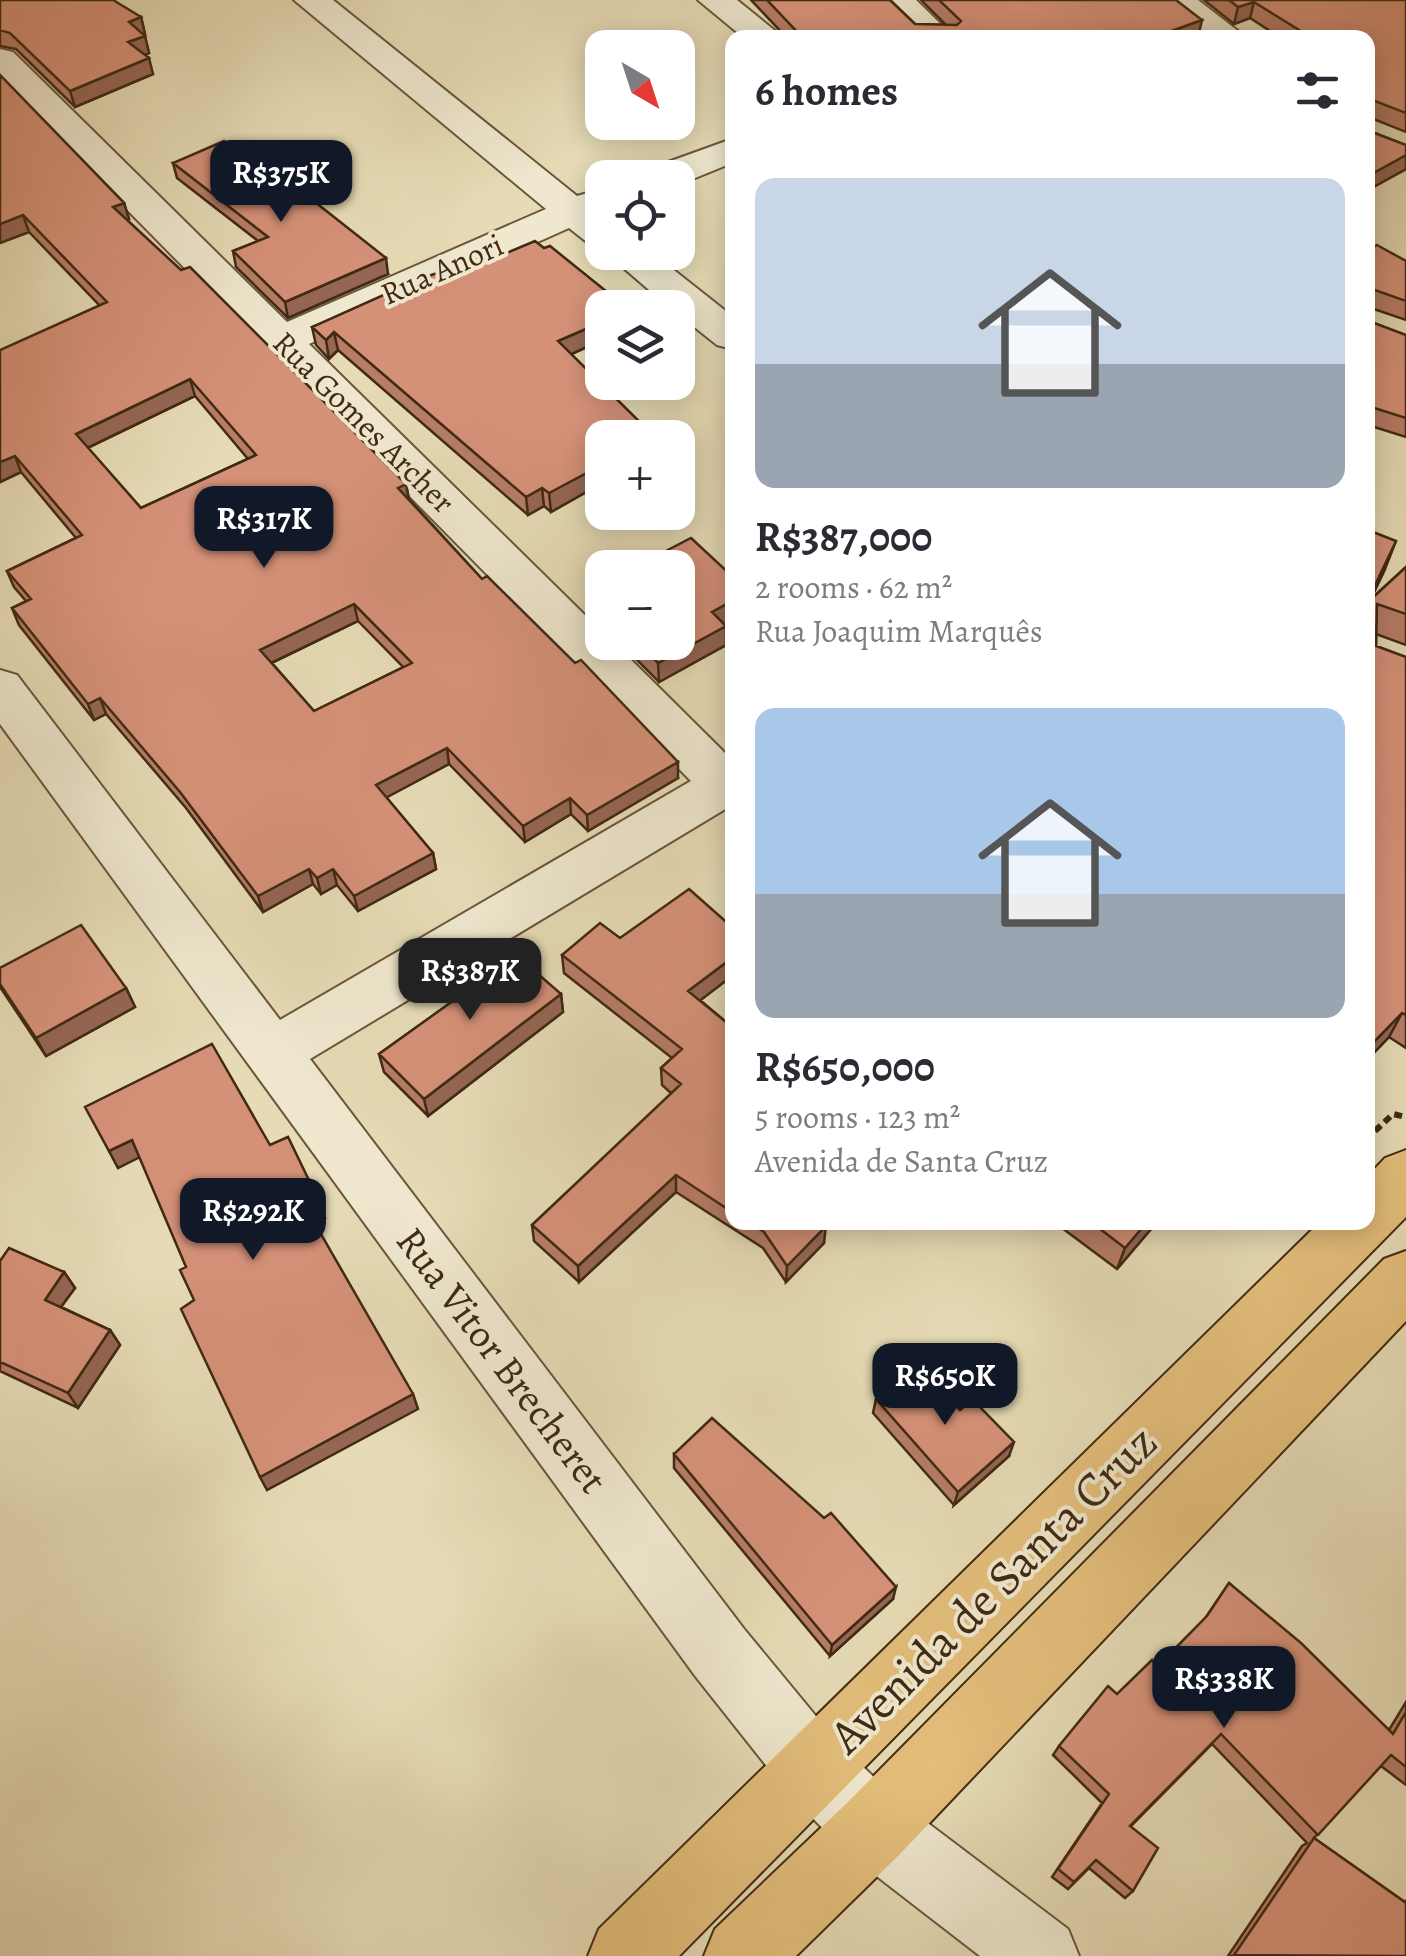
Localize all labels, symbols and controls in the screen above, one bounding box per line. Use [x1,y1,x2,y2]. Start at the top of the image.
north arrow [585,30,695,140]
map controls [585,30,695,660]
text: 6 homes [755,62,898,119]
icon: filters [1290,63,1345,118]
pin: R$375K [200,140,362,225]
text: R$375K [232,150,330,194]
button: locate [585,160,695,270]
street label: Rua Anori [374,222,510,316]
icon: home [960,243,1140,423]
button: layers [585,290,695,400]
street label: Rua Gomes Archer [263,321,465,523]
button: + [585,420,695,530]
pin: R$317K [183,486,345,571]
text: R$317K [216,496,312,540]
text: R$387,000 [755,508,932,565]
button: − [585,550,695,660]
text: 2 rooms · 62 m² [755,565,952,609]
text: Rua Joaquim Marquês [755,609,1043,653]
icon: home [960,773,1140,953]
pin: R$387K [389,938,551,1023]
text: R$387K [420,948,520,992]
text: R$650,000 [755,1038,935,1095]
text: 5 rooms · 123 m² [755,1095,960,1139]
text: Avenida de Santa Cruz [755,1139,1048,1183]
pin: R$292K [172,1178,334,1263]
text: R$292K [202,1188,304,1232]
street label: Rua Vitor Brecheret [384,1215,620,1505]
pin: R$650K [864,1343,1026,1428]
text: R$650K [894,1353,996,1397]
street label: Avenida de Santa Cruz [813,1410,1172,1769]
pin: R$338K [1143,1646,1305,1731]
text: R$338K [1174,1656,1274,1700]

